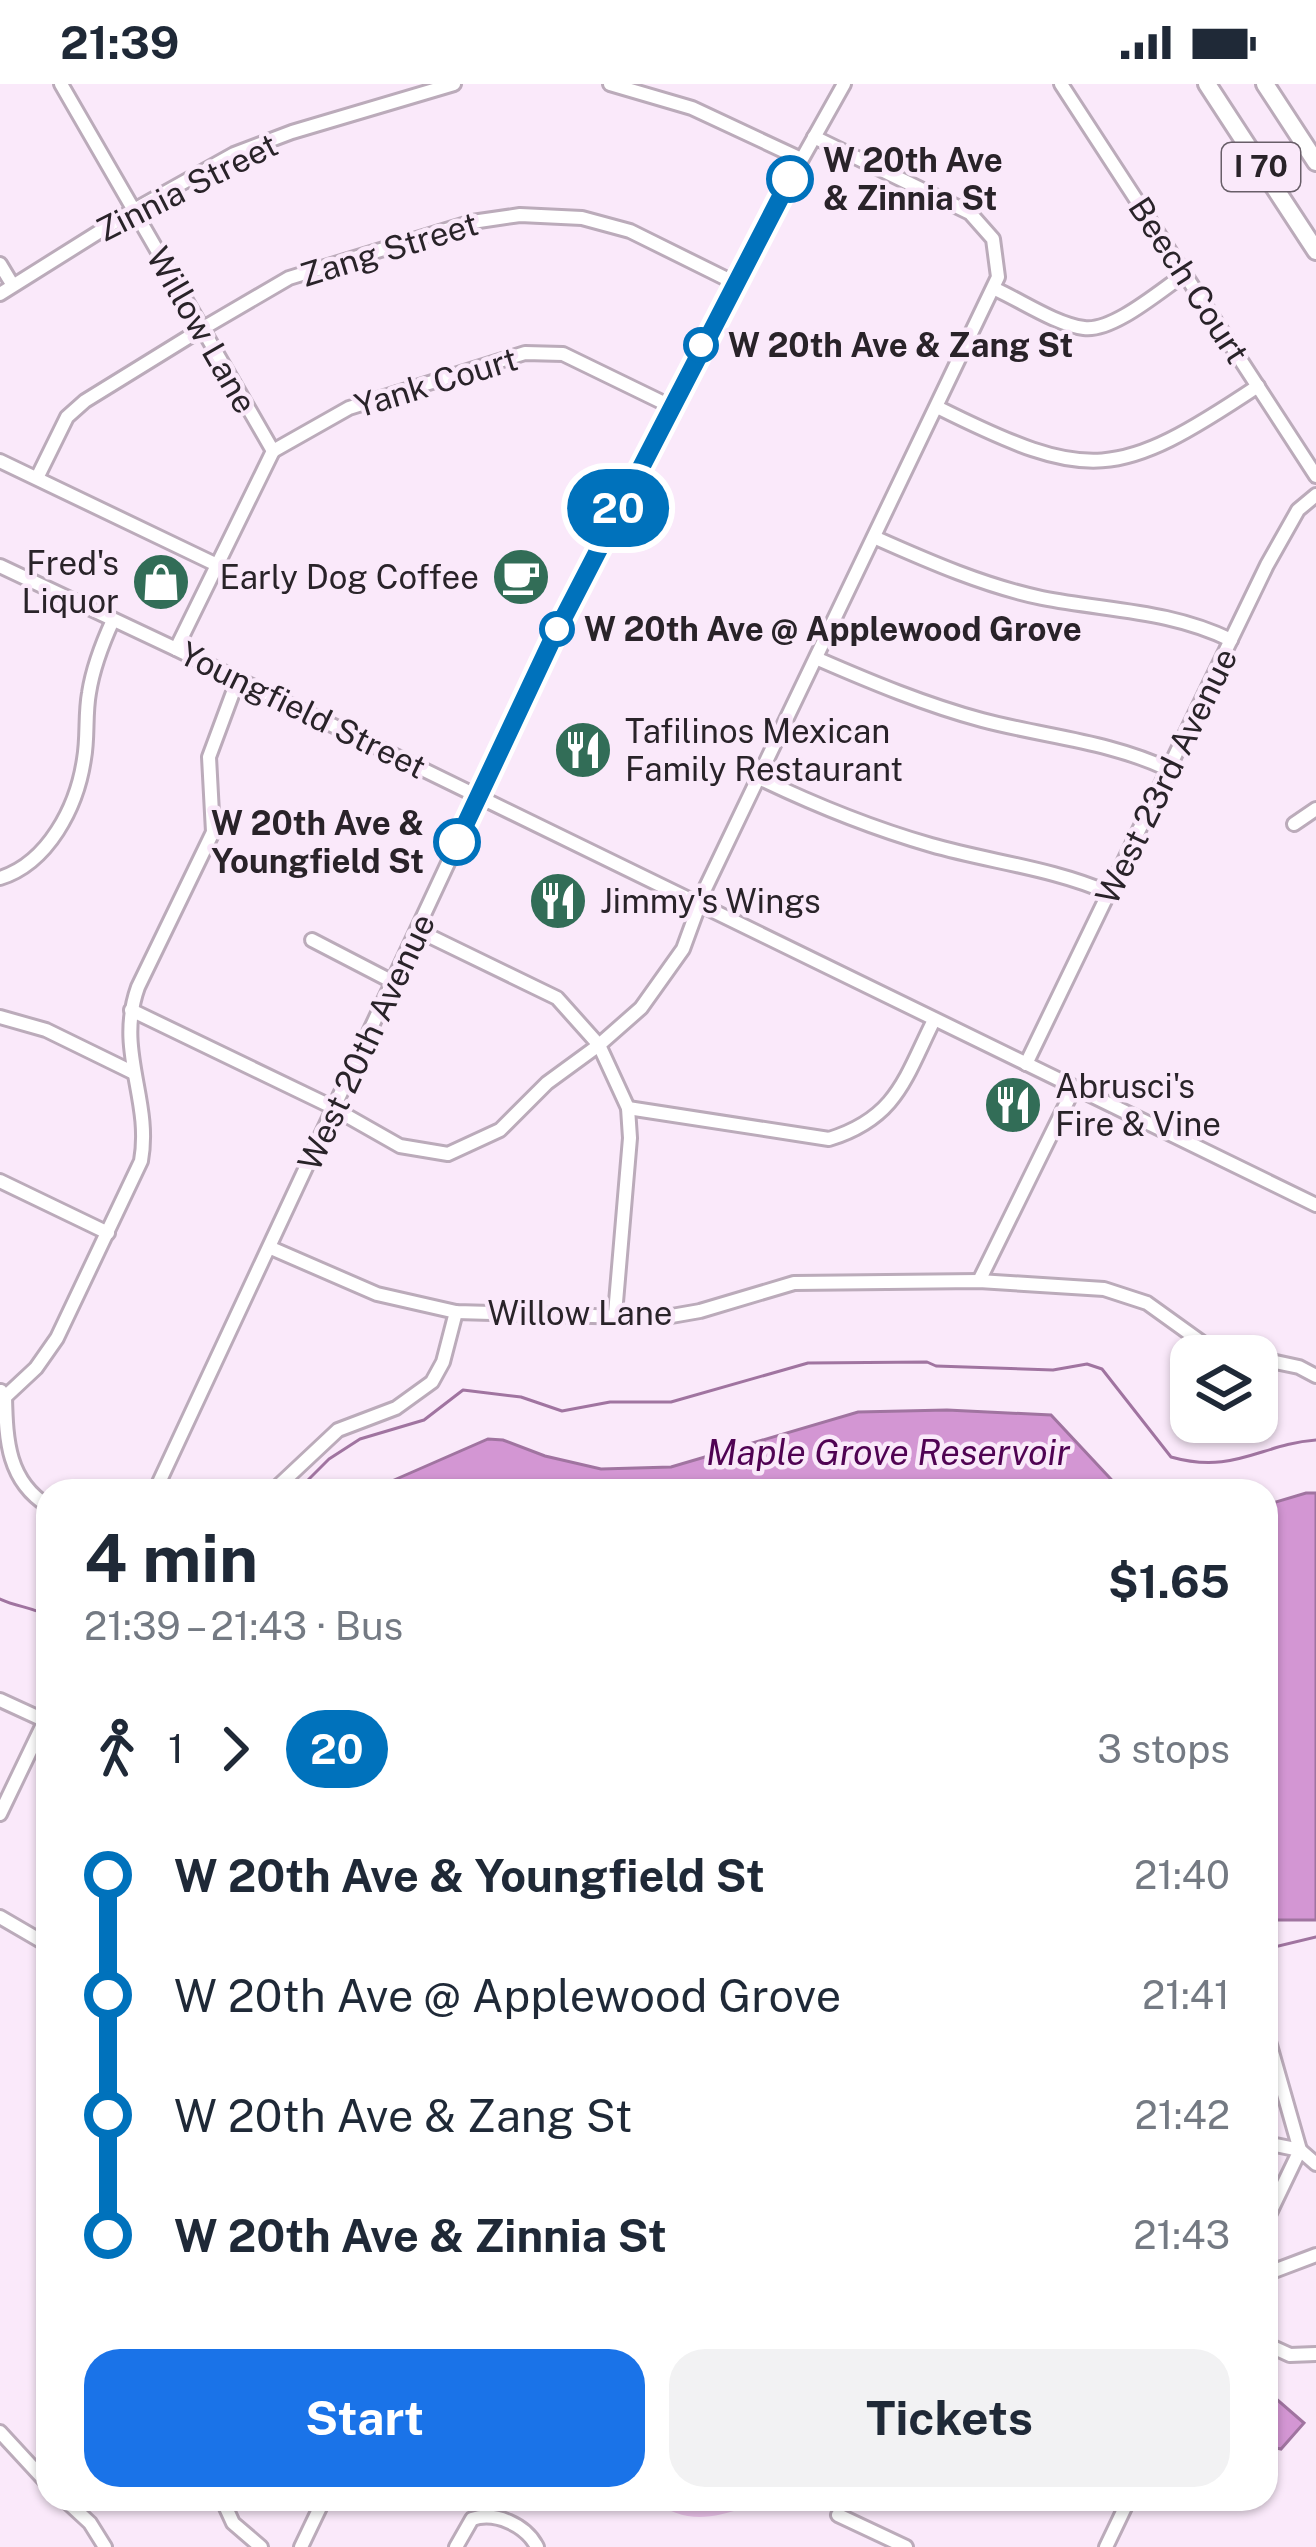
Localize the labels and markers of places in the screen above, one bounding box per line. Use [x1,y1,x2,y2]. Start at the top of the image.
place label: W 20th Ave & Zinnia St [823,141,1003,217]
marker: W 20th Ave & Zinnia St [768,157,812,201]
place label: W 20th Ave & Zang St [728,326,1073,364]
marker: W 20th Ave & Zang St [685,329,717,361]
place label: Fred's Liquor [21,544,119,620]
cafe icon: Early Dog Coffee [490,546,552,608]
shop icon: Fred's Liquor [130,551,192,613]
place label: Early Dog Coffee [220,558,479,596]
place label: W 20th Ave @ Applewood Grove [584,610,1082,648]
marker: W 20th Ave @ Applewood Grove [541,613,573,645]
place label: Tafilinos Mexican Family Restaurant [625,712,903,788]
restaurant icon: Tafilinos Mexican Family Restaurant [552,719,614,781]
place label: W 20th Ave & Youngfield St [211,804,424,880]
marker: W 20th Ave & Youngfield St [435,820,479,864]
restaurant icon: Jimmy's Wings [527,870,589,932]
place label: Jimmy's Wings [600,882,821,920]
place label: Abrusci's Fire & Vine [1055,1067,1221,1143]
restaurant icon: Abrusci's Fire & Vine [982,1074,1044,1136]

